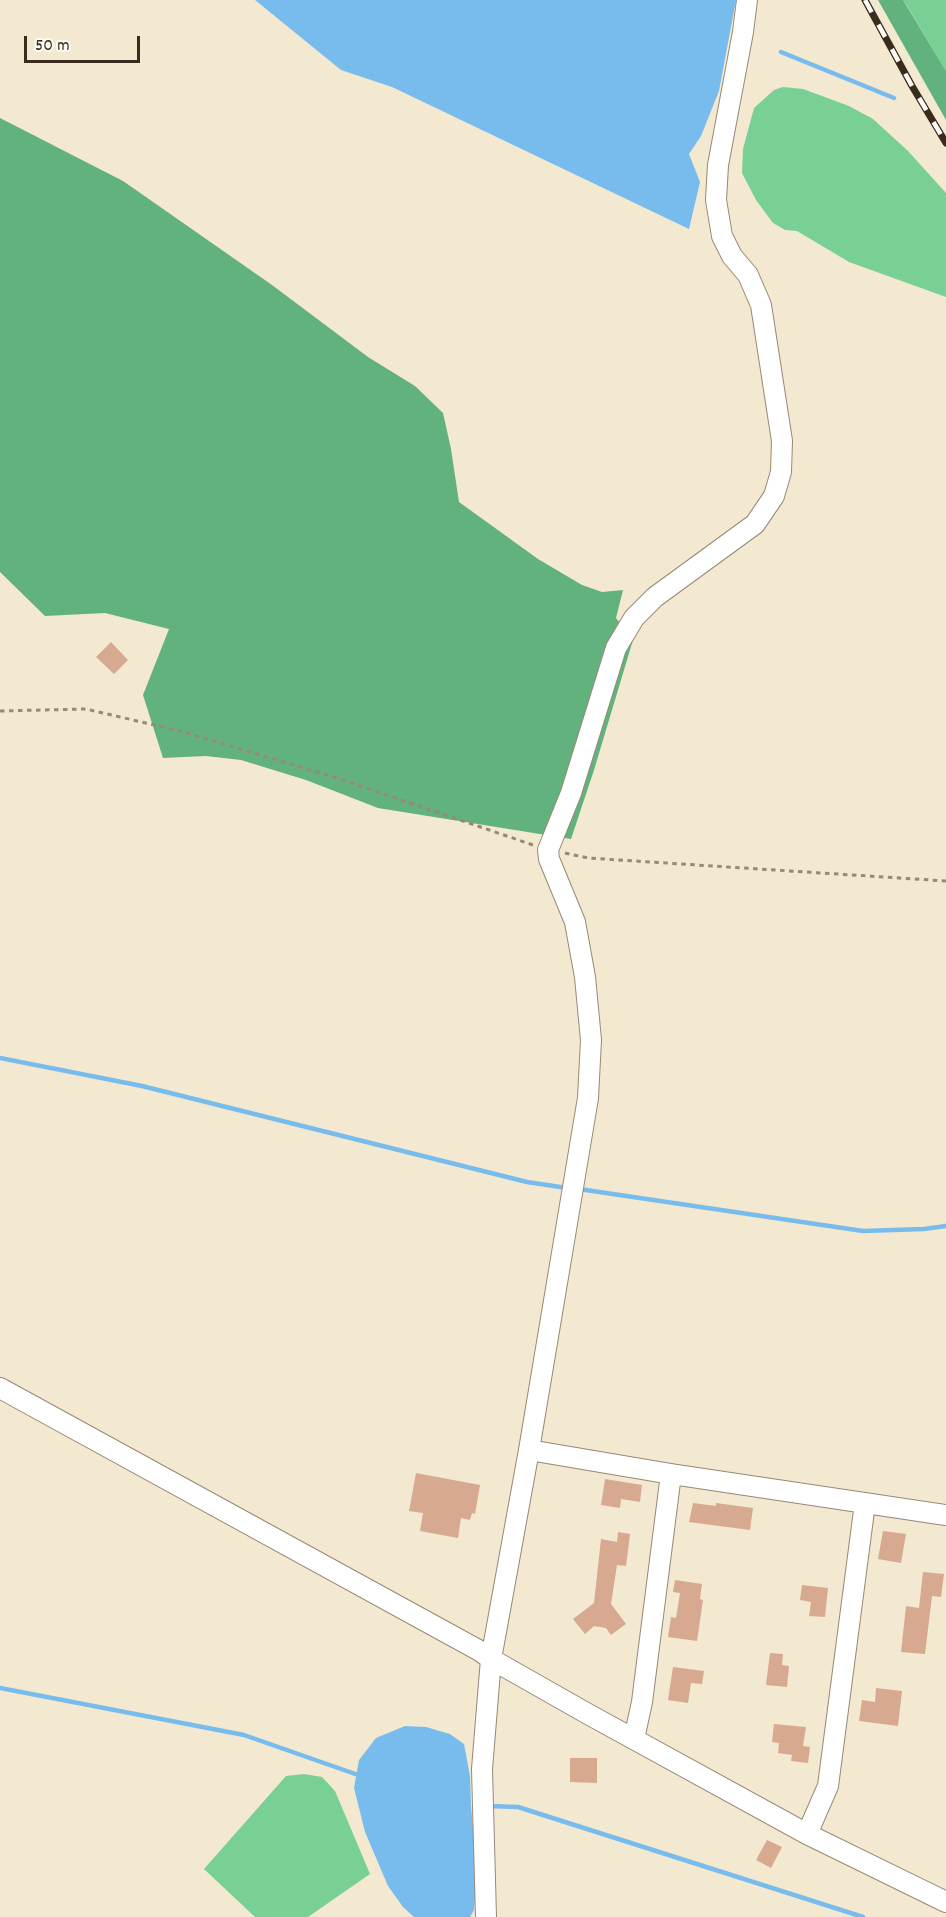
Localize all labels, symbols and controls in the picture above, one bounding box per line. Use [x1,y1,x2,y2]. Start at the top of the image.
scale bar [27,24,142,62]
text: 50 m [35,34,70,59]

